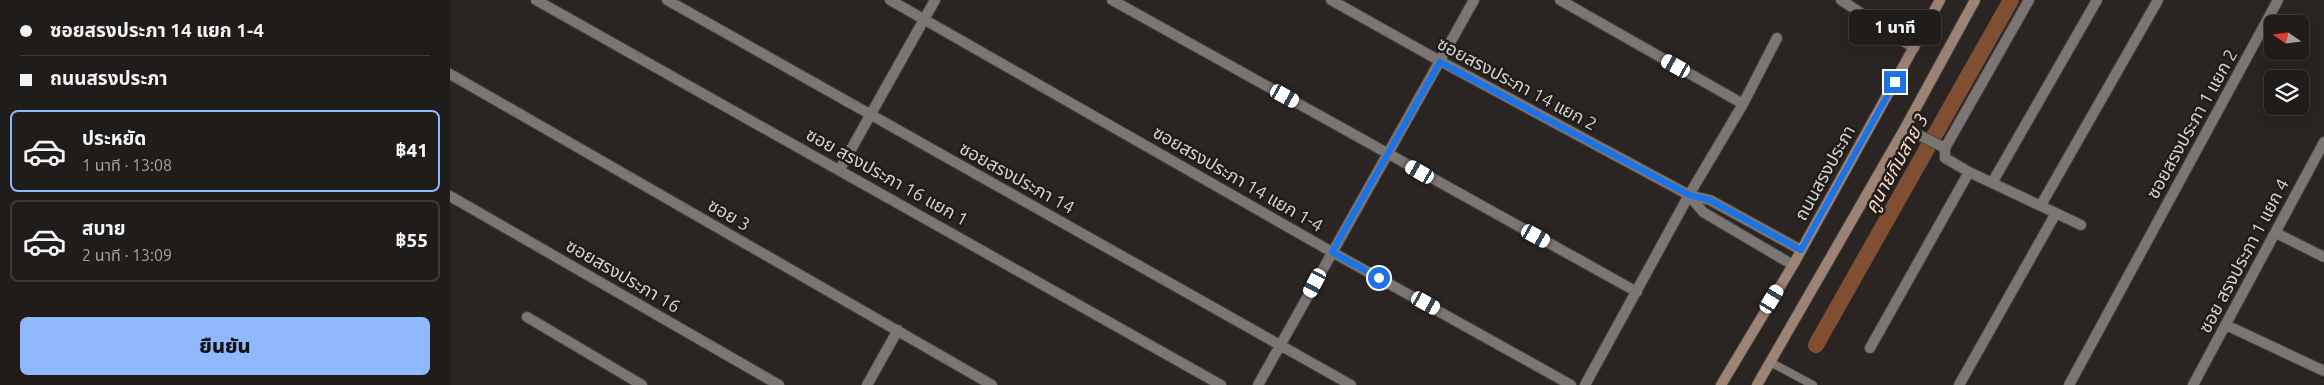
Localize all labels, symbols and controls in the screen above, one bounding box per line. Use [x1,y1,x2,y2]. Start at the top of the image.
callout: 1 นาที [1849,9,1941,44]
north arrow [2264,15,2309,60]
map controls [2264,15,2309,115]
text: 1 นาที [1875,18,1915,36]
text: ซอยสรงประภา 14 แยก 1-4 [50,19,264,41]
street label: ซอยสรงประภา 14 แยก 2 [1434,33,1601,134]
street label: ซอยสรงประภา 1 แยก 2 [2142,45,2240,202]
car [1659,52,1692,80]
text: ถนนสรงประภา [50,67,168,89]
button: layers [2264,70,2309,115]
route end [1884,71,1906,93]
car [1268,82,1301,110]
water label: คูนายกิมสาย 3 [1860,109,1934,218]
street label: ซอยสรงประภา 14 แยก 1-4 [1150,121,1327,235]
street label: ถนนสรงประภา [1790,121,1858,224]
street label: ซอย สรงประภา 16 แยก 1 [803,123,972,229]
text: ประหยัด [82,127,146,149]
icon: car [22,129,67,174]
street label: ซอยสรงประภา 14 [957,137,1078,217]
text: ฿41 [395,139,428,161]
text: 1 นาที · 13:08 [82,156,172,174]
car [1403,158,1436,186]
street label: ซอย สรงประภา 1 แยก 4 [2194,175,2292,336]
street label: ซอย 3 [705,194,754,234]
text: สบาย [82,217,126,239]
icon: car [22,219,67,264]
car [1519,222,1552,250]
text: ฿55 [395,229,428,251]
street label: ซอยสรงประภา 16 [563,234,684,316]
text: 2 นาที · 13:09 [82,246,172,264]
car [1301,266,1328,300]
route start [1368,267,1390,289]
car [1757,282,1786,316]
car [1409,289,1442,317]
button: ยืนยัน [20,317,430,375]

